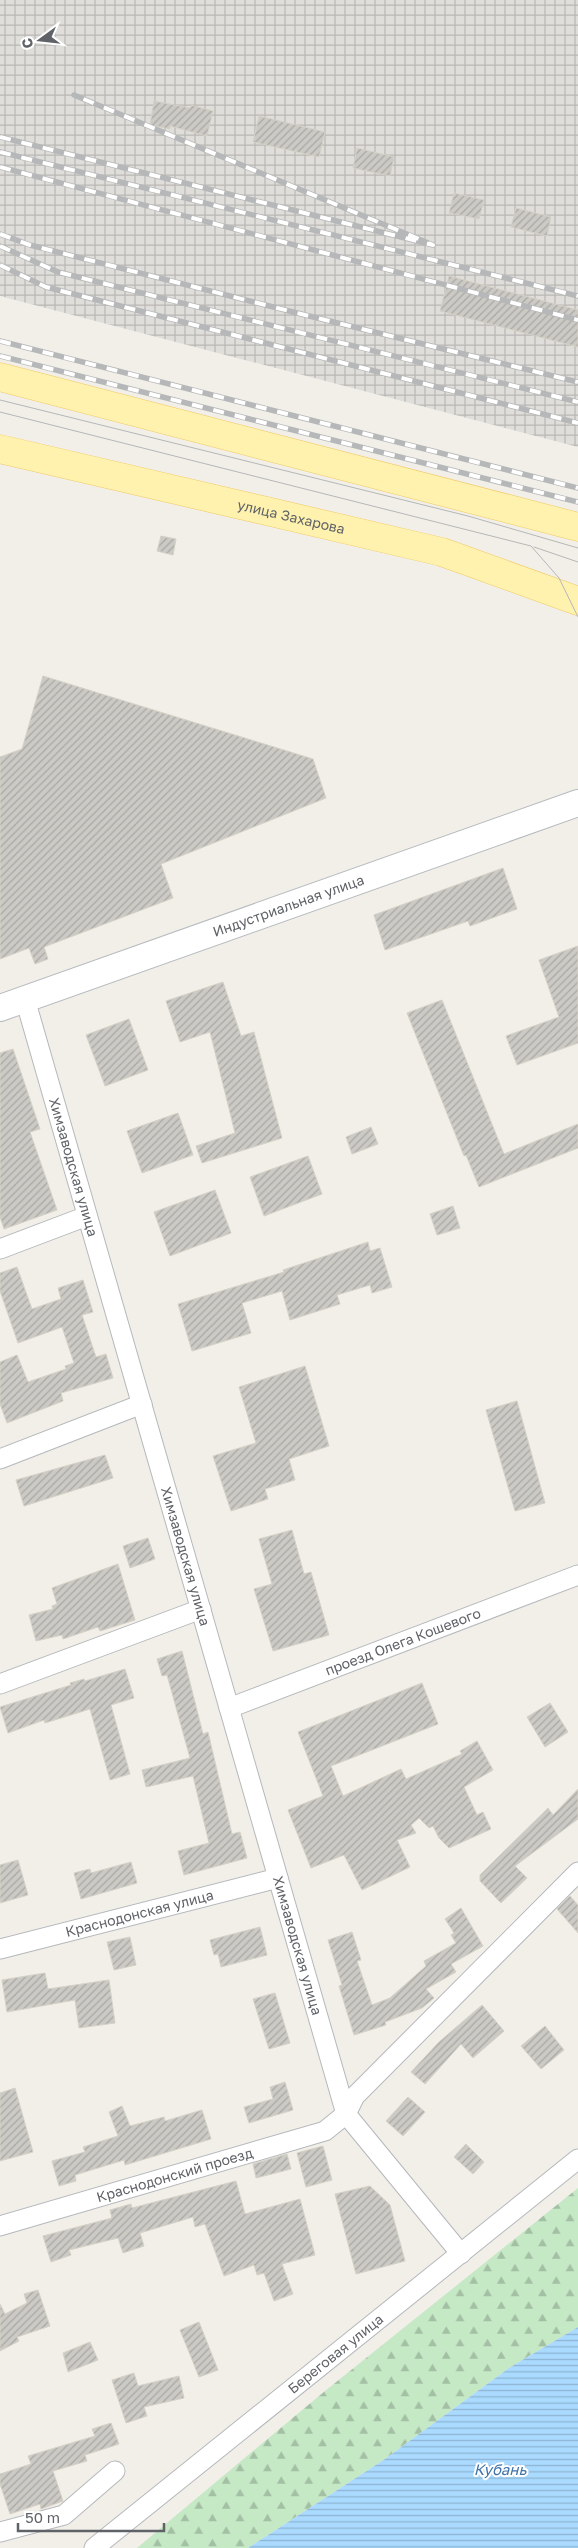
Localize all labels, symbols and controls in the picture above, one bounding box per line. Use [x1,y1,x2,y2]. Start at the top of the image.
north arrow [15,15,65,65]
text: С [17,36,36,51]
street label: улица Захарова [236,496,347,537]
street label: Индустриальная улица [210,871,366,940]
street label: Химзаводская улица [46,1096,102,1239]
street label: Химзаводская улица [158,1485,214,1628]
street label: проезд Олега Кошевого [322,1604,483,1679]
street label: Химзаводская улица [270,1874,326,2017]
street label: Краснодонская улица [64,1886,215,1940]
street label: Краснодонский проезд [94,2143,255,2205]
street label: Береговая улица [284,2310,386,2397]
water label: Кубань [474,2460,527,2479]
scale bar [18,2500,164,2532]
text: 50 m [25,2508,60,2526]

